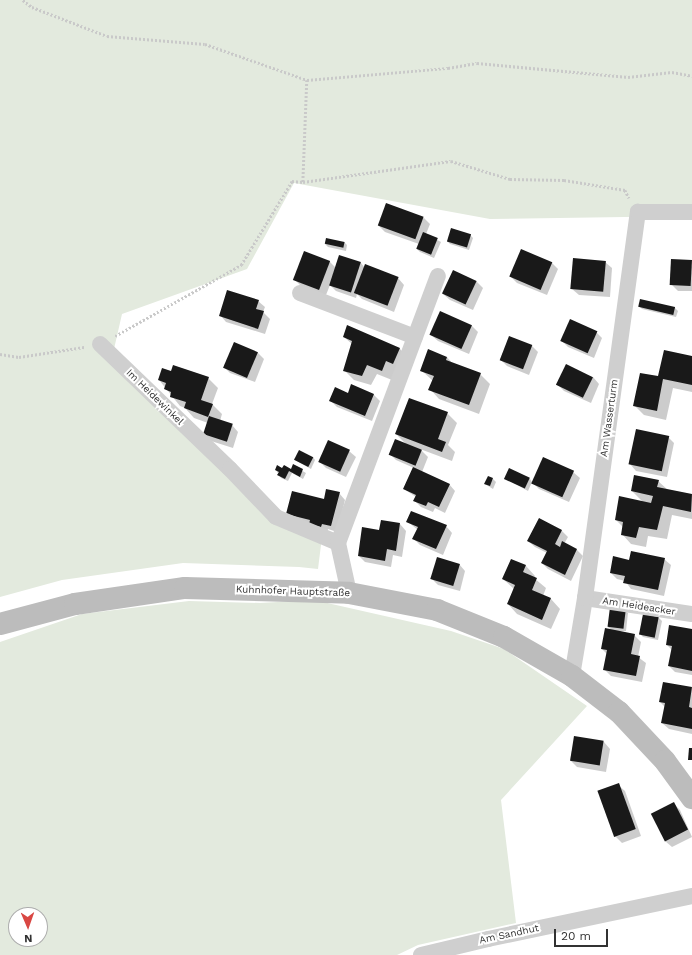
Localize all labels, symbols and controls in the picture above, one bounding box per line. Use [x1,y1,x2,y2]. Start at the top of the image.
street label: Im Heidewinkel [124,367,186,427]
street label: Am Wasserturm [598,378,620,458]
street label: Kuhnhofer Hauptstraße [236,583,350,599]
street label: Am Heideacker [602,594,676,618]
north arrow [8,907,48,947]
scale bar [556,921,610,947]
street label: Am Sandhut [478,922,540,946]
text: 20 m [561,929,591,943]
text: N [24,932,33,945]

